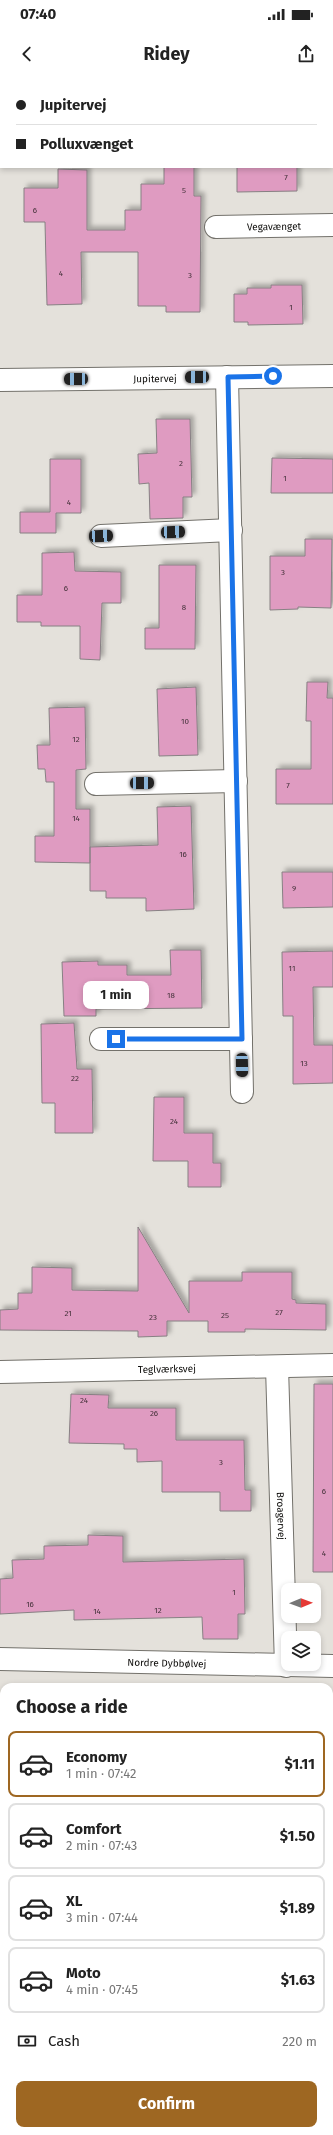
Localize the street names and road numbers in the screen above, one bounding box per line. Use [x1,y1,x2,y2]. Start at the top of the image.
street label: Vegavænget [247,221,302,233]
street label: Jupitervej [133,373,177,385]
street label: Teglværksvej [138,1363,196,1376]
street label: Broagervej [274,1492,287,1540]
street label: Nordre Dybbølvej [127,1657,207,1670]

